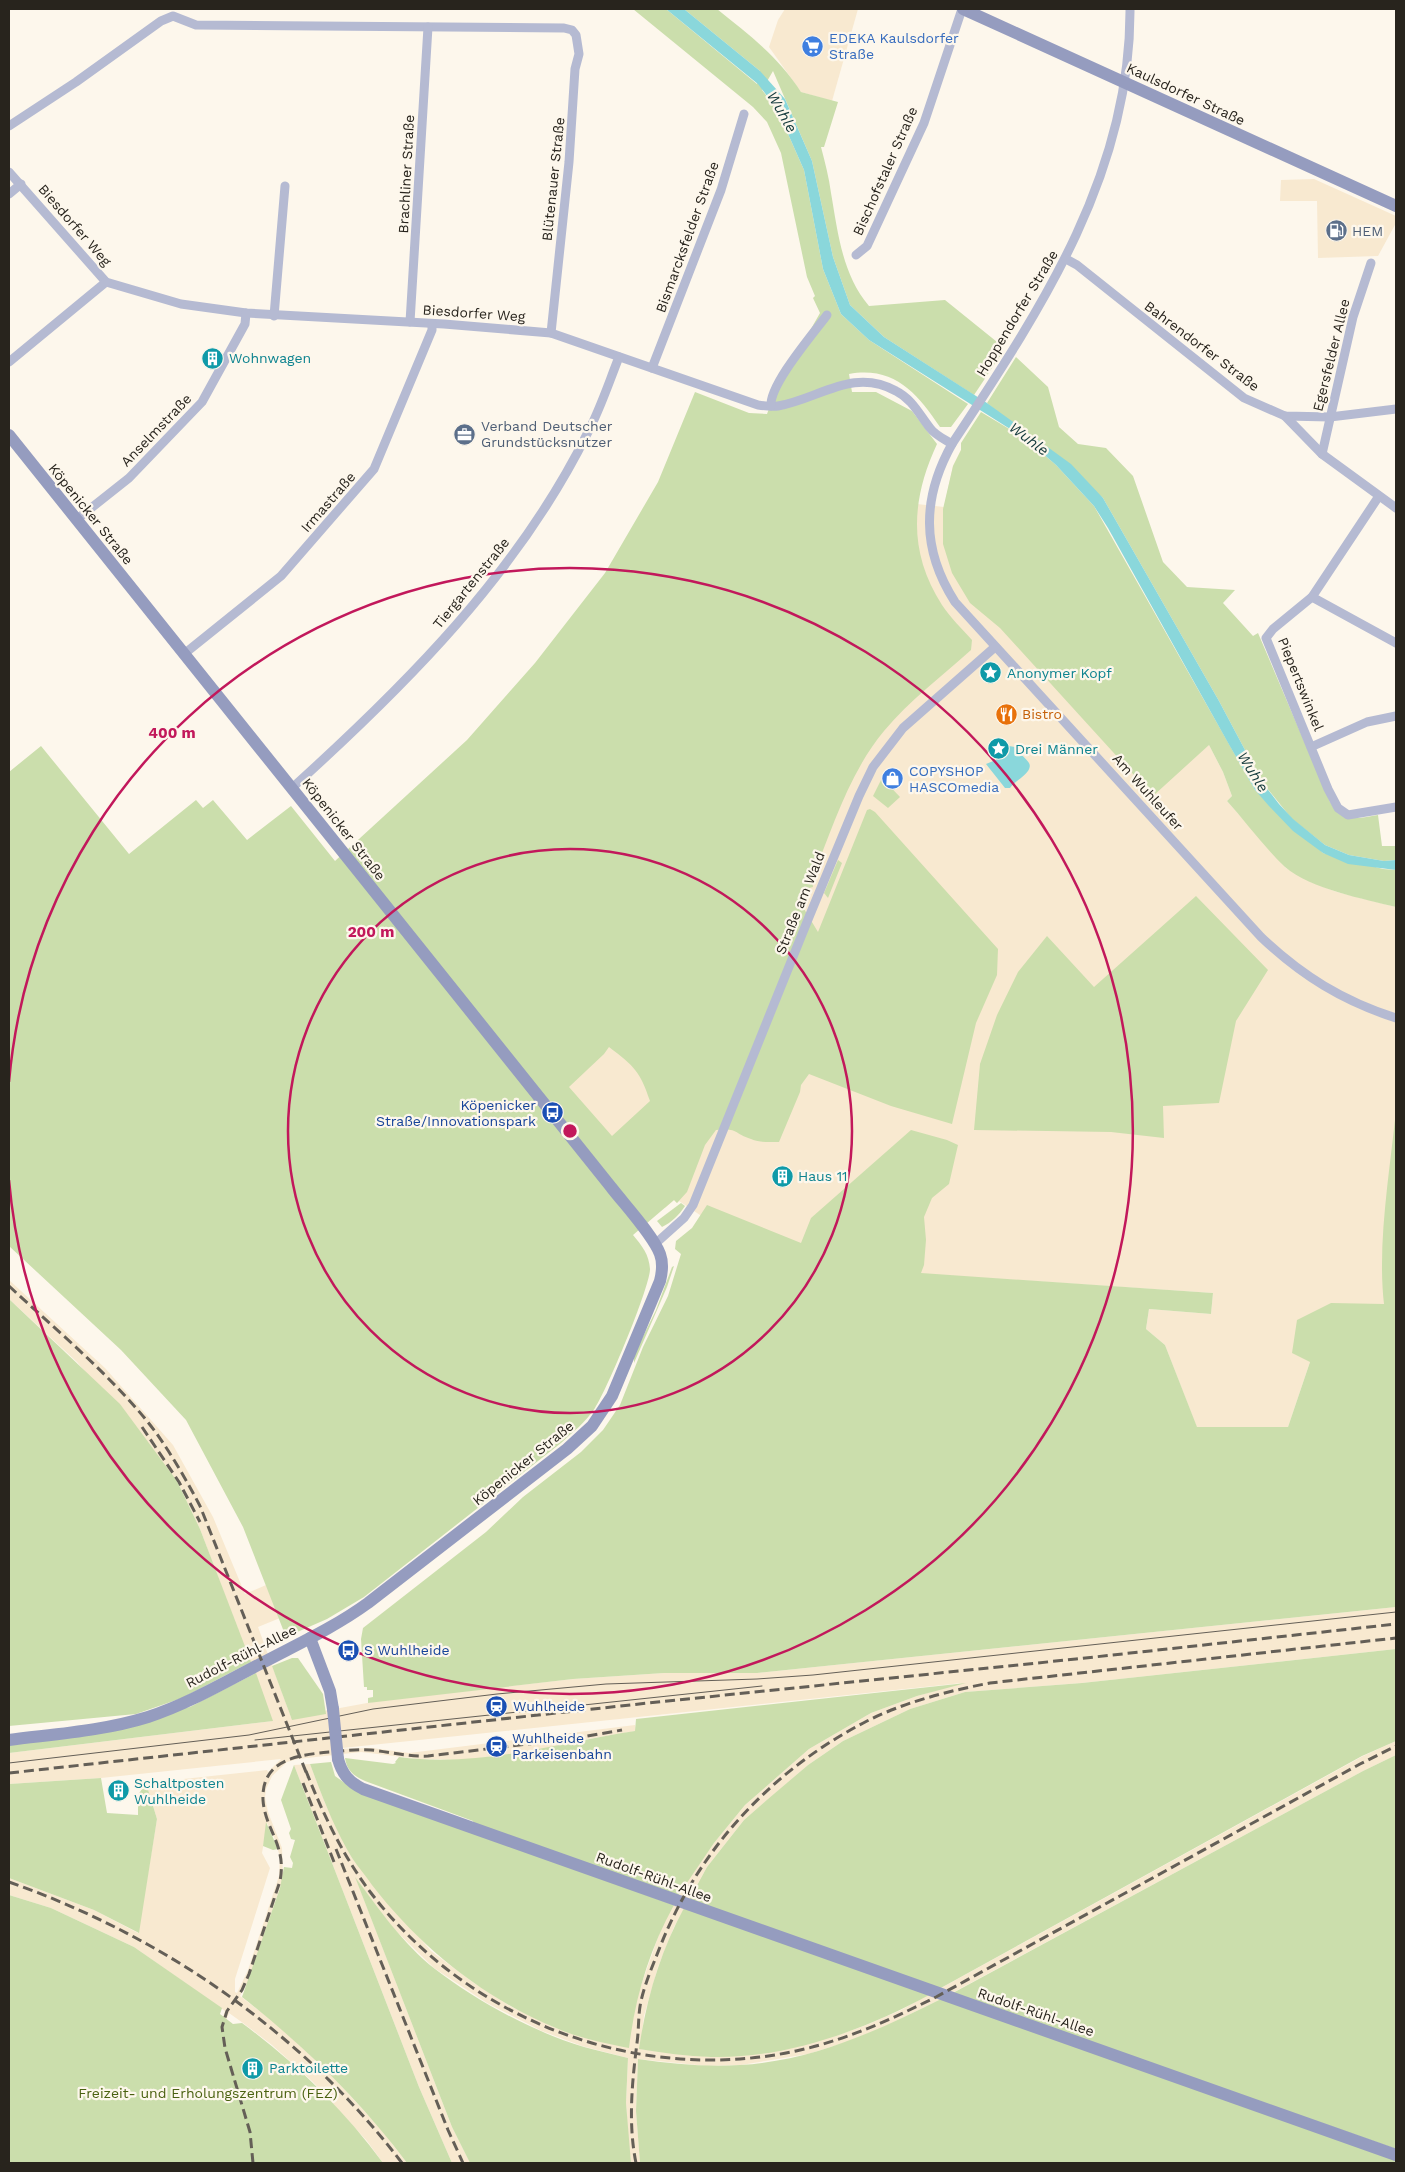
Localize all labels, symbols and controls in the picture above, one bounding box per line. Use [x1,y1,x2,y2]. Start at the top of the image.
place label: EDEKA Kaulsdorfer Straße [829,30,959,62]
supermarket icon: EDEKA Kaulsdorfer Straße [801,34,825,58]
street label: Kaulsdorfer Straße [1124,60,1248,128]
water label: Wuhle [763,88,801,136]
street label: Bischofstaler Straße [849,104,921,238]
street label: Brachliner Straße [395,114,417,234]
street label: Blütenauer Straße [539,116,567,242]
street label: Bismarcksfelder Straße [652,159,722,315]
street label: Biesdorfer Weg [35,181,115,270]
fuel station icon: HEM [1324,219,1348,243]
place label: HEM [1352,223,1383,239]
street label: Hoppendorfer Straße [973,247,1061,379]
street label: Egersfelder Allee [1309,297,1353,413]
street label: Bahrendorfer Straße [1142,298,1262,394]
street label: Biesdorfer Weg [422,301,526,325]
building icon: Wohnwagen [201,346,225,370]
place label: Wohnwagen [229,350,311,366]
street label: Anselmstraße [117,390,195,470]
place label: Verband Deutscher Grundstücksnutzer [481,418,613,450]
water label: Wuhle [1006,418,1052,460]
office icon: Verband Deutscher Grundstücksnutzer [453,422,477,446]
street label: Köpenicker Straße [45,460,137,568]
street label: Irmastraße [298,469,358,535]
street label: Tiergartenstraße [430,534,512,632]
street label: Piepertswinkel [1275,635,1327,734]
place icon: Anonymer Kopf [979,661,1003,685]
place label: Anonymer Kopf [1007,665,1112,681]
restaurant icon: Bistro [994,702,1018,726]
place label: Bistro [1022,706,1062,722]
text: 400 m [148,724,196,742]
place icon: Drei Männer [987,737,1011,761]
place label: Drei Männer [1015,741,1098,757]
water label: Wuhle [1234,748,1272,796]
street label: Am Wuhleufer [1109,750,1187,834]
place label: COPYSHOP HASCOmedia [909,763,999,795]
shop icon: COPYSHOP HASCOmedia [881,767,905,791]
street label: Köpenicker Straße [299,775,389,883]
street label: Straße am Wald [772,849,828,957]
text: 200 m [348,923,394,941]
place label: Köpenicker Straße/Innovationspark [376,1097,536,1129]
bus stop icon: Köpenicker Straße/Innovationspark [540,1101,564,1125]
centre of rings [561,1122,579,1140]
building icon: Haus 11 [770,1164,794,1188]
place label: Haus 11 [798,1168,848,1184]
street label: Köpenicker Straße [469,1417,577,1509]
street label: Rudolf-Rühl-Allee [183,1621,299,1691]
bus stop icon: S Wuhlheide [336,1638,360,1662]
place label: S Wuhlheide [364,1642,450,1658]
station icon: Wuhlheide [485,1694,509,1718]
place label: Wuhlheide [513,1698,585,1714]
place label: Wuhlheide Parkeisenbahn [512,1730,612,1762]
station icon: Wuhlheide Parkeisenbahn [484,1734,508,1758]
place label: Schaltposten Wuhlheide [134,1775,224,1807]
building icon: Schaltposten Wuhlheide [106,1779,130,1803]
street label: Rudolf-Rühl-Allee [594,1849,714,1905]
street label: Rudolf-Rühl-Allee [976,1985,1096,2039]
building icon: Parktoilette [241,2056,265,2080]
place label: Parktoilette [269,2060,348,2076]
park label: Freizeit- und Erholungszentrum (FEZ) [78,2085,338,2101]

